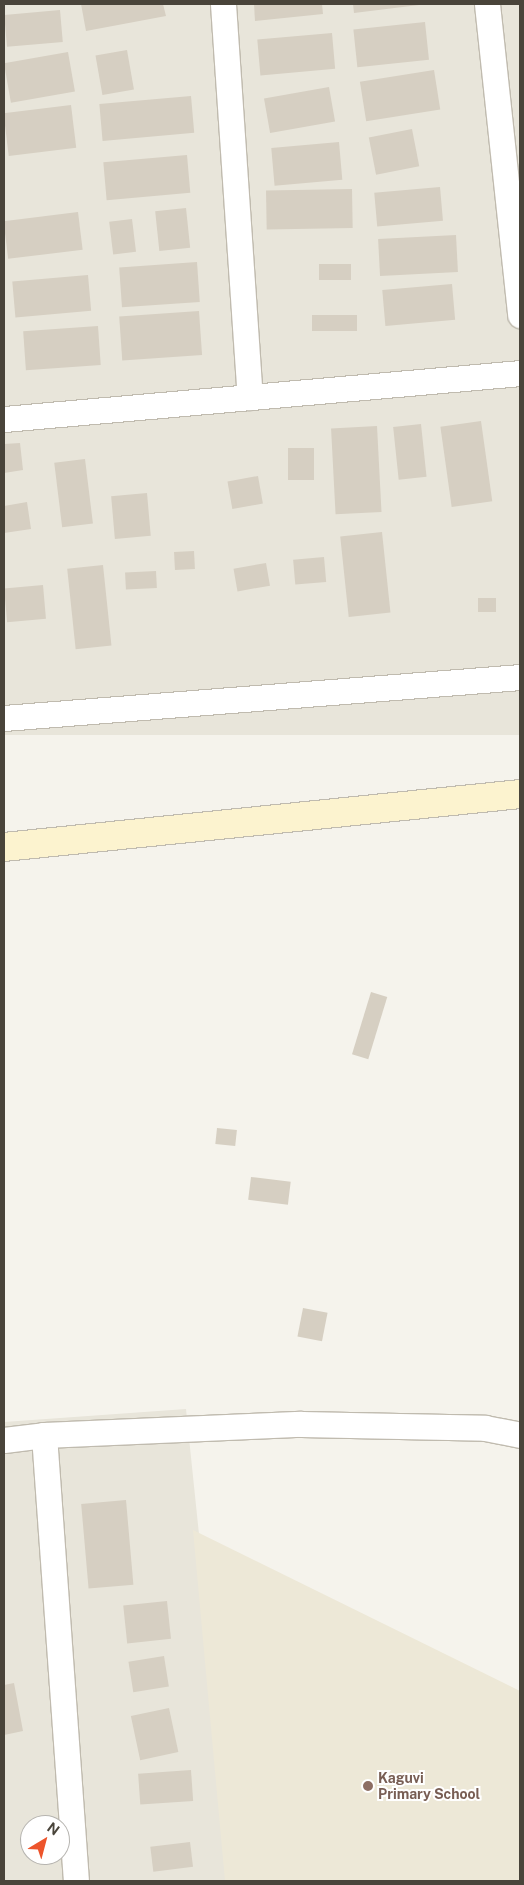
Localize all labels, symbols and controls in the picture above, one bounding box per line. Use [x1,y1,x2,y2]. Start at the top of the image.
place label: Kaguvi Primary School [378,1770,480,1802]
marker: Kaguvi Primary School [362,1780,374,1792]
north arrow [20,1815,70,1865]
text: N [44,1819,63,1838]

